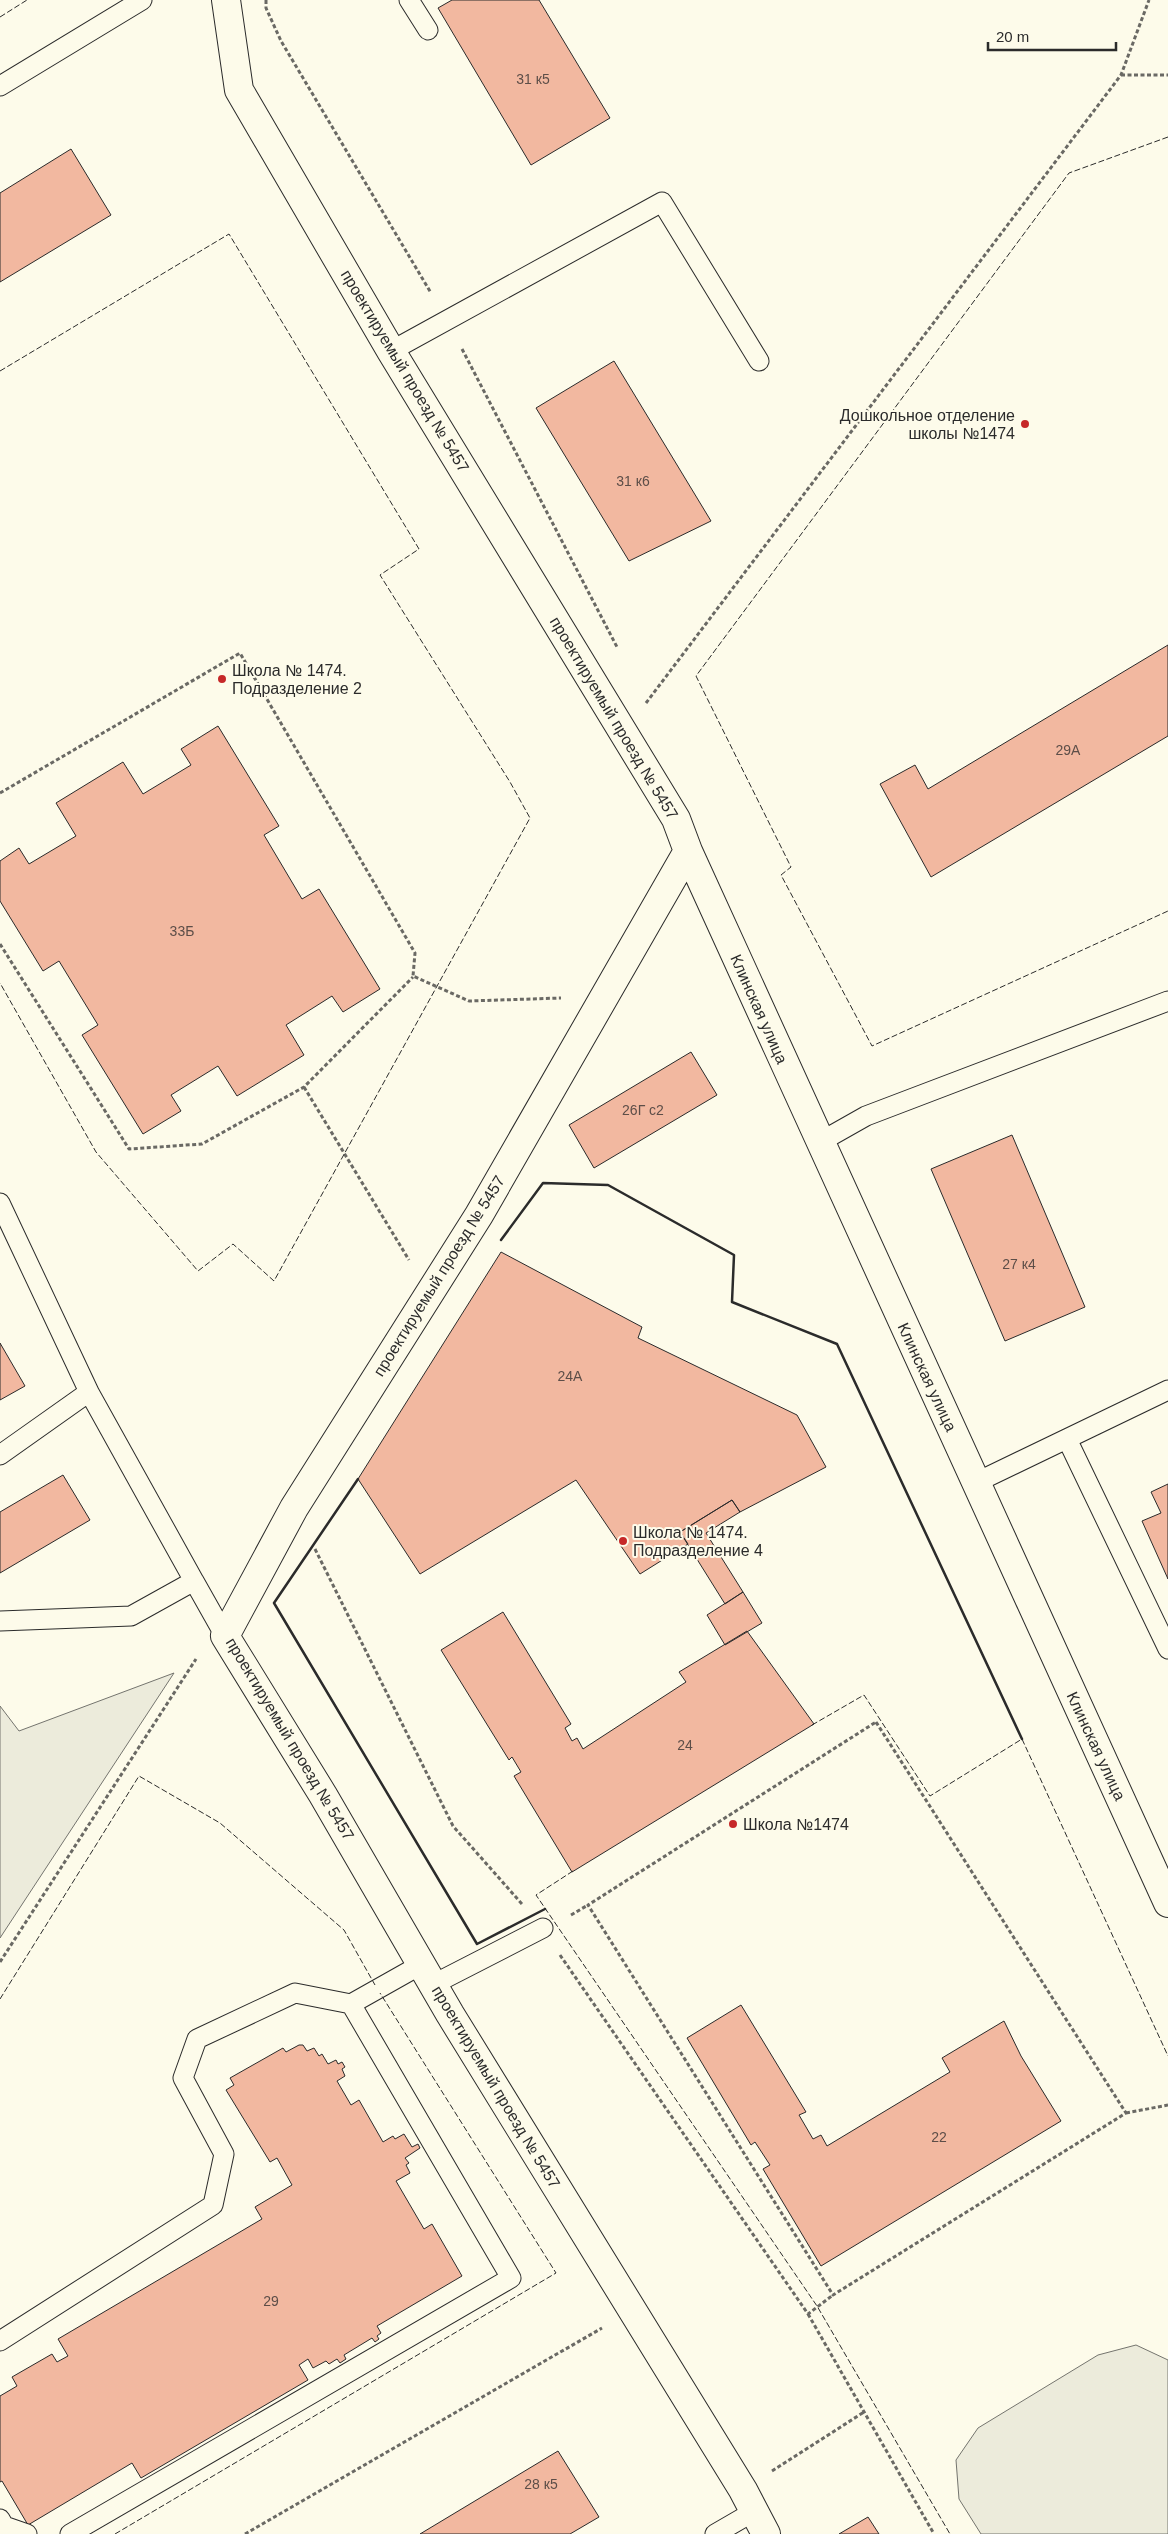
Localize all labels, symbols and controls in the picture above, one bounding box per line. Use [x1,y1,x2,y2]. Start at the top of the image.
scale bar [988,20,1116,52]
text: 20 m [996,28,1029,45]
house number: 31 к5 [516,71,550,87]
street label: проектируемый проезд № 5457 [338,267,472,475]
place label: Дошкольное отделение школы №1474 [840,407,1015,442]
marker: Дошкольное отделение школы №1474 [1019,418,1031,430]
house number: 31 к6 [616,473,650,489]
street label: проектируемый проезд № 5457 [547,614,681,822]
place label: Школа № 1474. Подразделение 2 [232,662,362,697]
marker: Школа № 1474. Подразделение 2 [216,673,228,685]
house number: 29А [1056,742,1081,758]
house number: 33Б [170,923,194,939]
street label: Клинская улица [727,952,791,1066]
house number: 26Г с2 [622,1102,664,1118]
street label: проектируемый проезд № 5457 [370,1173,508,1379]
house number: 27 к4 [1002,1256,1036,1272]
street label: Клинская улица [894,1320,960,1434]
house number: 24А [558,1368,583,1384]
place label: Школа № 1474. Подразделение 4 [633,1524,763,1559]
marker: Школа № 1474. Подразделение 4 [617,1535,629,1547]
street label: проектируемый проезд № 5457 [223,1635,357,1843]
street label: Клинская улица [1063,1689,1129,1803]
house number: 24 [677,1737,693,1753]
place label: Школа №1474 [743,1816,849,1833]
marker: Школа №1474 [727,1818,739,1830]
street label: проектируемый проезд № 5457 [429,1983,563,2191]
house number: 22 [931,2129,947,2145]
house number: 29 [263,2293,279,2309]
house number: 28 к5 [524,2476,558,2492]

